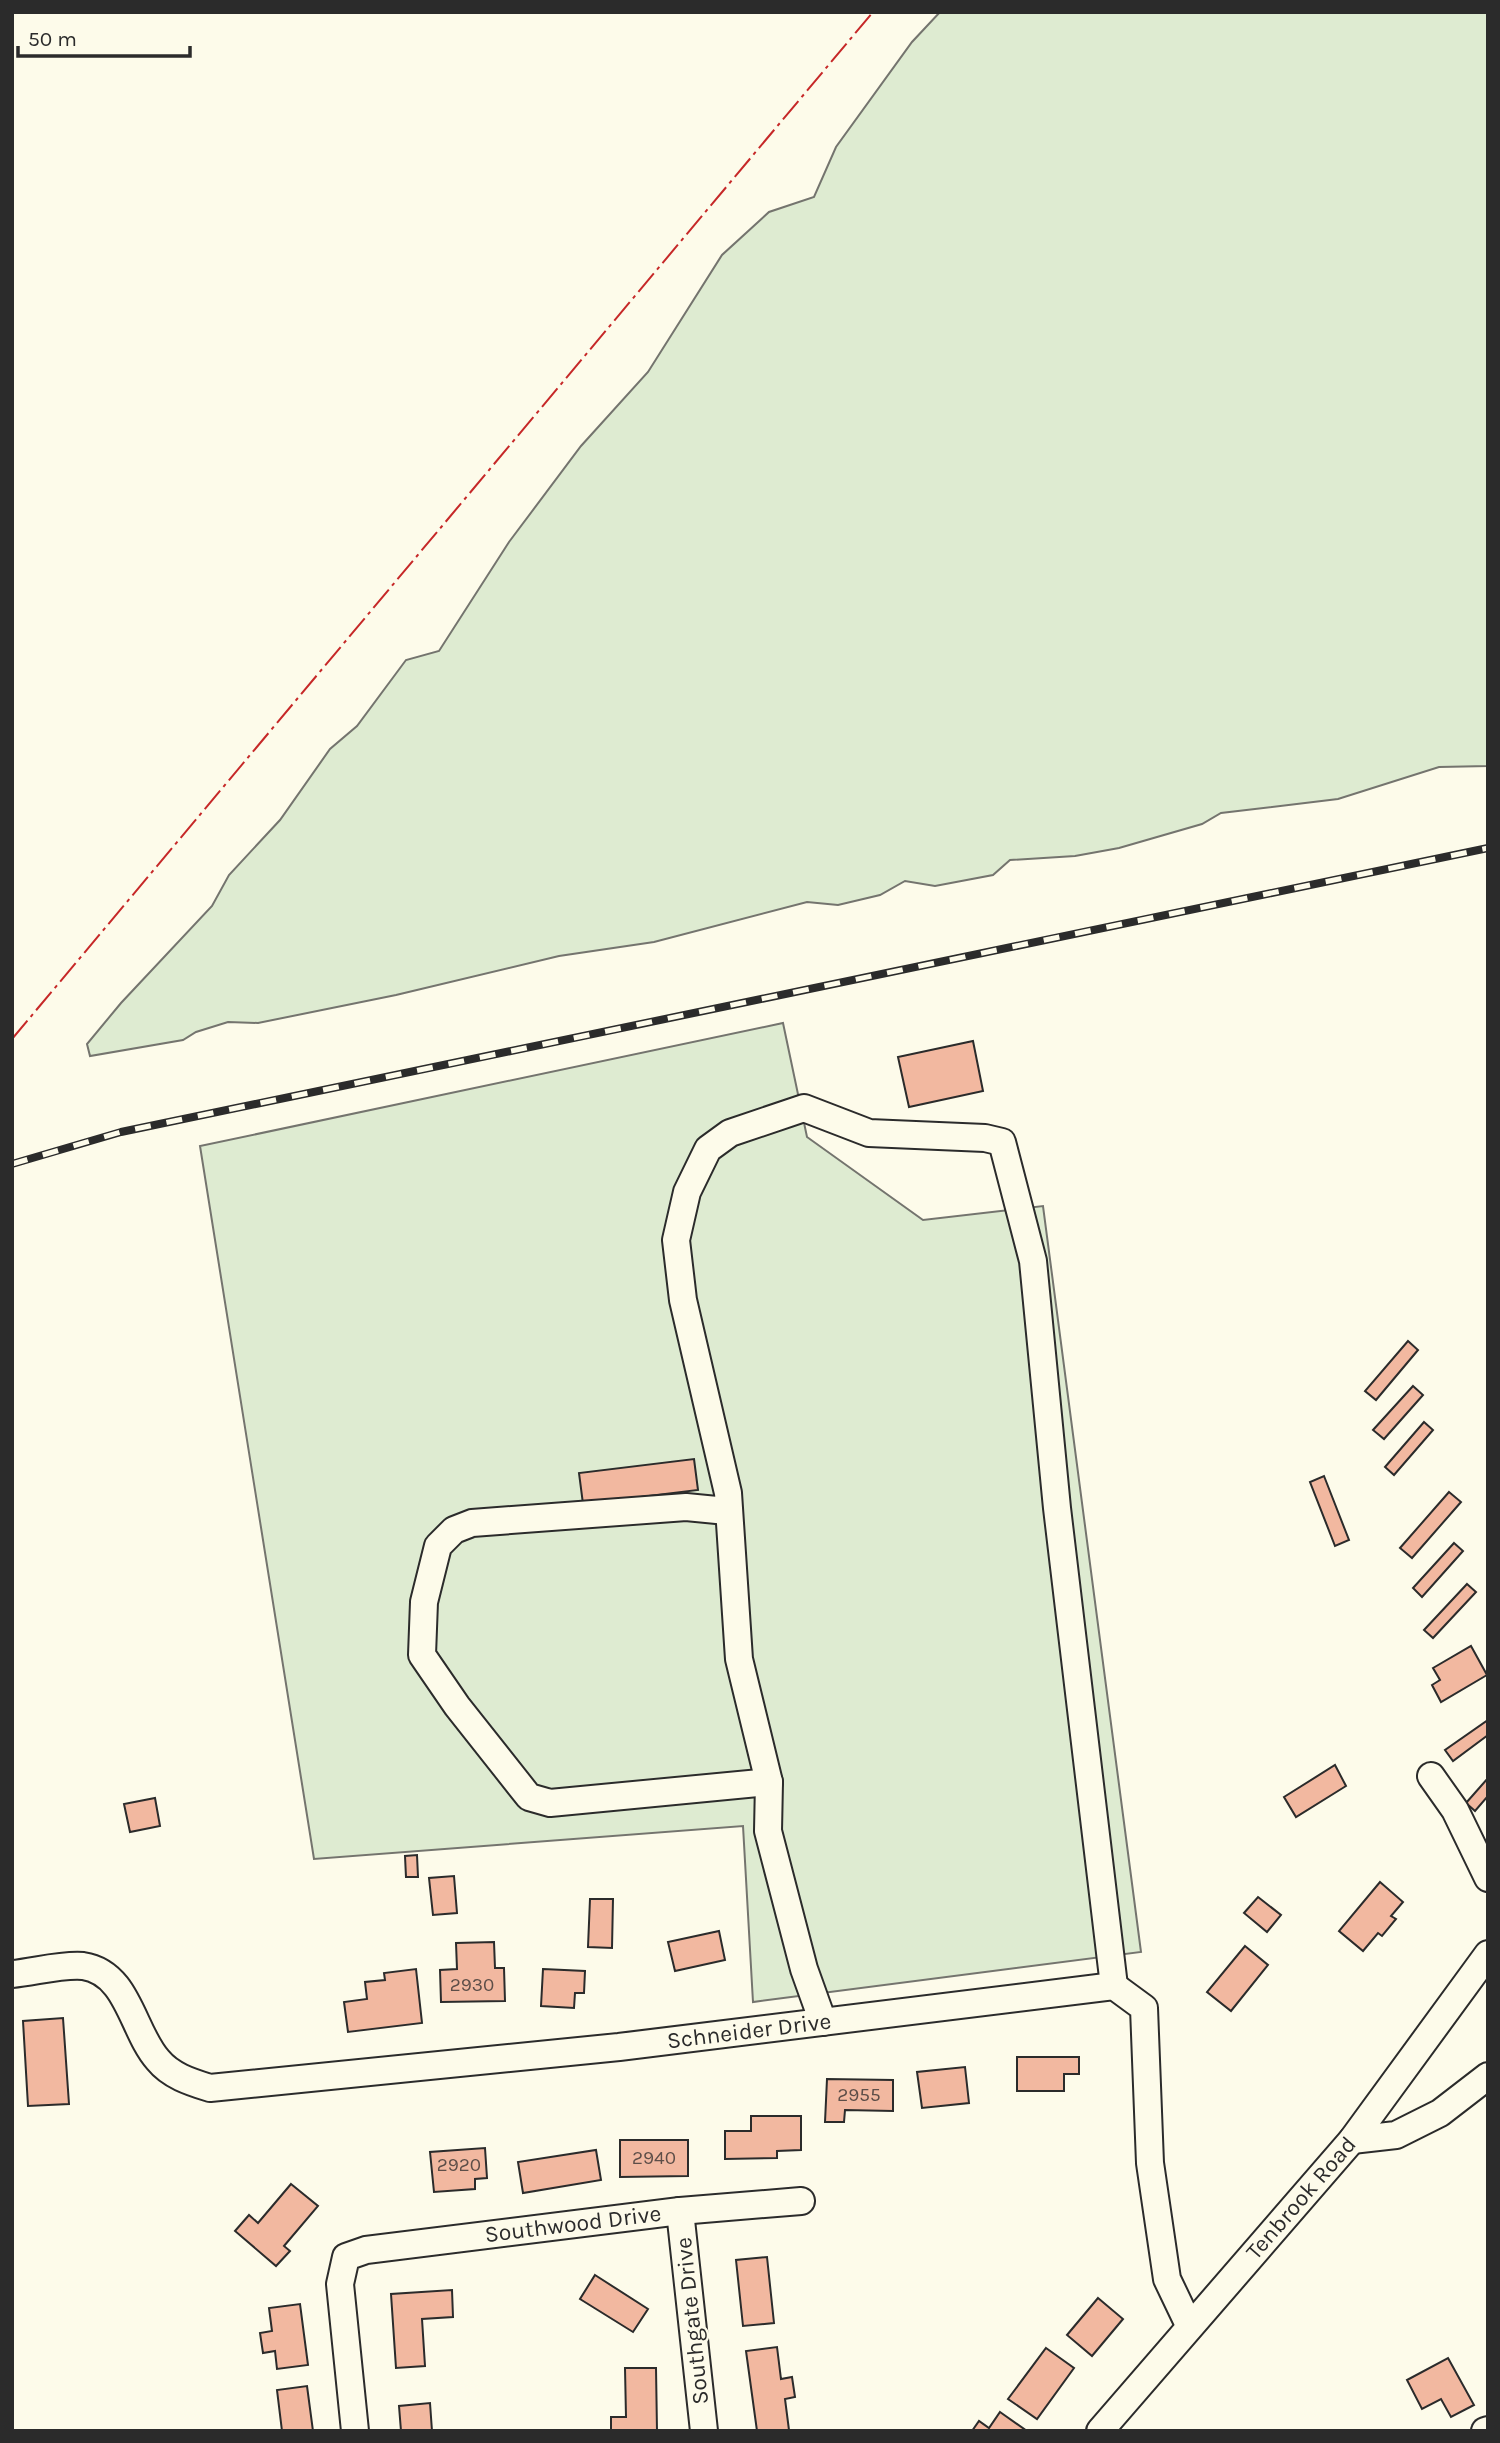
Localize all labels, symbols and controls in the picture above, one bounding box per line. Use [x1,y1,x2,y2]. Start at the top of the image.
scale bar [18,14,189,58]
text: 50 m [28,27,77,51]
house number: 2930 [450,1974,494,1996]
street label: Schneider Drive [665,2008,833,2054]
house number: 2955 [837,2084,881,2106]
street label: Tenbrook Road [1240,2131,1362,2265]
house number: 2940 [632,2147,676,2169]
house number: 2920 [437,2154,481,2176]
street label: Southwood Drive [483,2200,663,2248]
street label: Southgate Drive [670,2236,714,2406]

